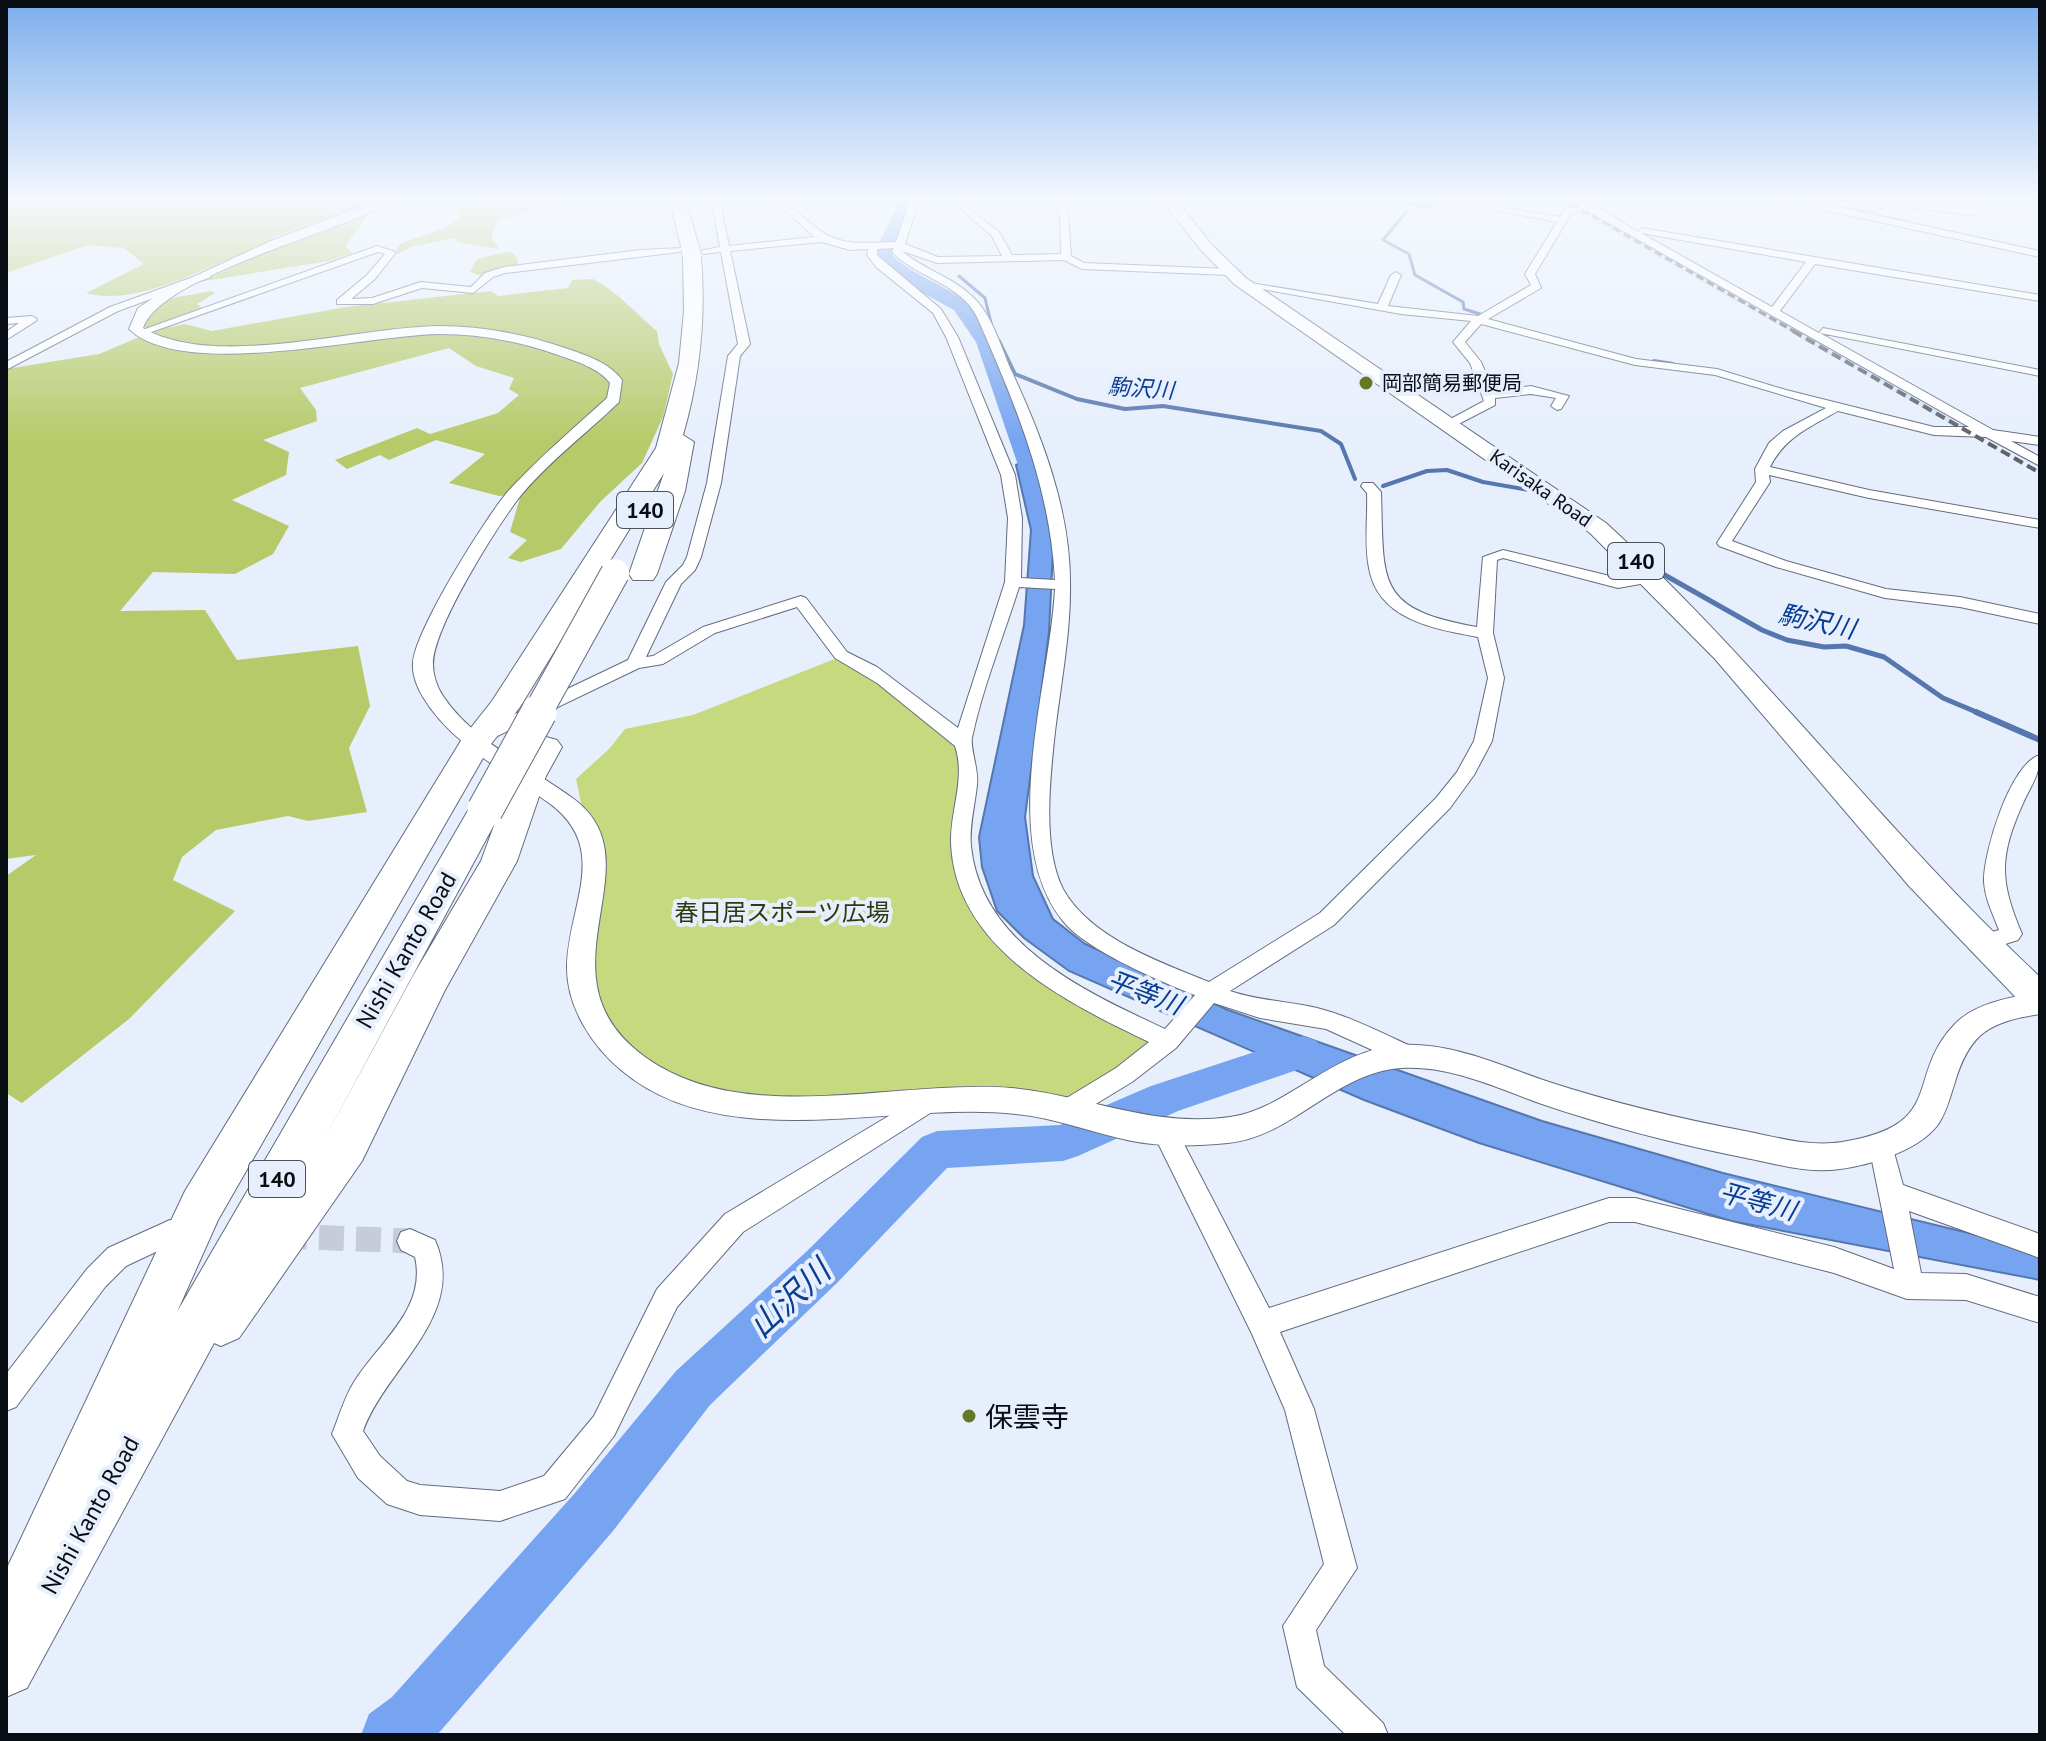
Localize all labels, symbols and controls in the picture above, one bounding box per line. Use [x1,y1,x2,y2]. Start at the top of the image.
place label: 岡部簡易郵便局 [1382,370,1522,396]
water label: 駒沢川 [1107,372,1177,404]
marker: 岡部簡易郵便局 [1357,374,1375,392]
street label: Karisaka Road [1485,443,1597,533]
road number: 140 [617,492,673,528]
road number: 140 [1608,543,1664,579]
water label: 駒沢川 [1775,597,1862,646]
street label: Nishi Kanto Road [349,866,463,1034]
park label: 春日居スポーツ広場 [674,897,890,928]
water label: 平等川 [1103,963,1190,1022]
road number: 140 [249,1161,305,1197]
water label: 平等川 [1716,1175,1803,1228]
water label: 山沢川 [740,1248,841,1346]
place label: 保雲寺 [985,1398,1069,1435]
marker: 保雲寺 [960,1407,978,1425]
street label: Nishi Kanto Road [34,1431,146,1599]

